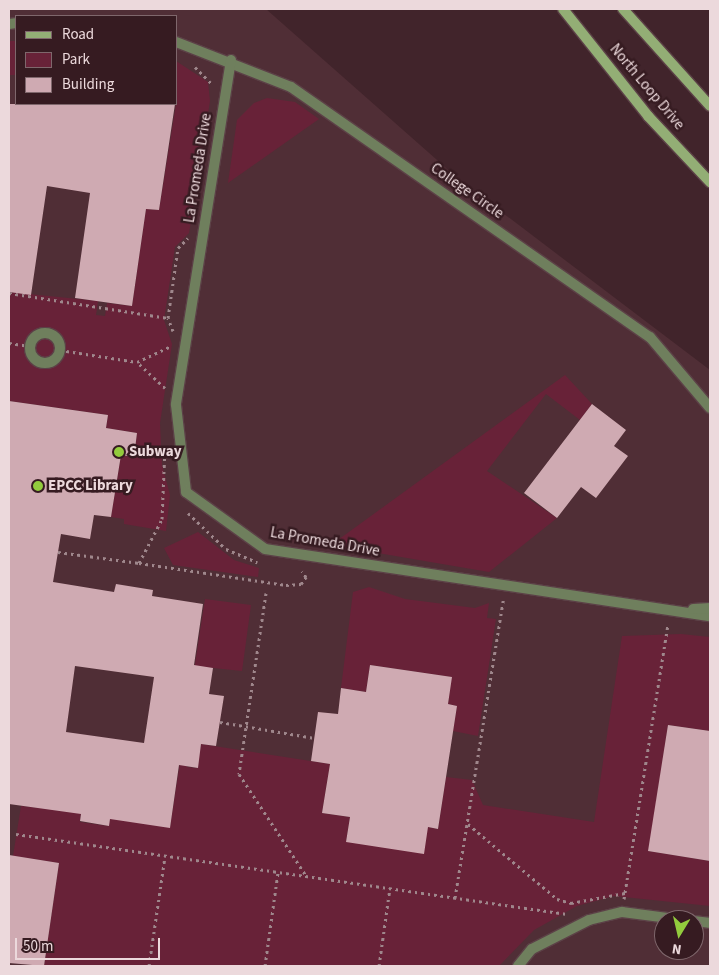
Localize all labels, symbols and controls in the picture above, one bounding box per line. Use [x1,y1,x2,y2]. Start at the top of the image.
legend [15,15,178,105]
text: Road [62,24,94,45]
street label: North Loop Drive [606,40,688,134]
text: Park [62,49,90,70]
text: Building [62,74,114,95]
street label: La Promeda Drive [180,112,216,224]
street label: College Circle [427,159,507,223]
place label: Subway [129,443,182,461]
marker: Subway [113,446,125,458]
place label: EPCC Library [48,477,133,495]
marker: EPCC Library [32,480,44,492]
street label: La Promeda Drive [269,524,381,560]
north arrow [654,910,704,960]
scale bar [18,928,162,960]
text: 50 m [23,936,53,957]
text: N [671,938,683,959]

